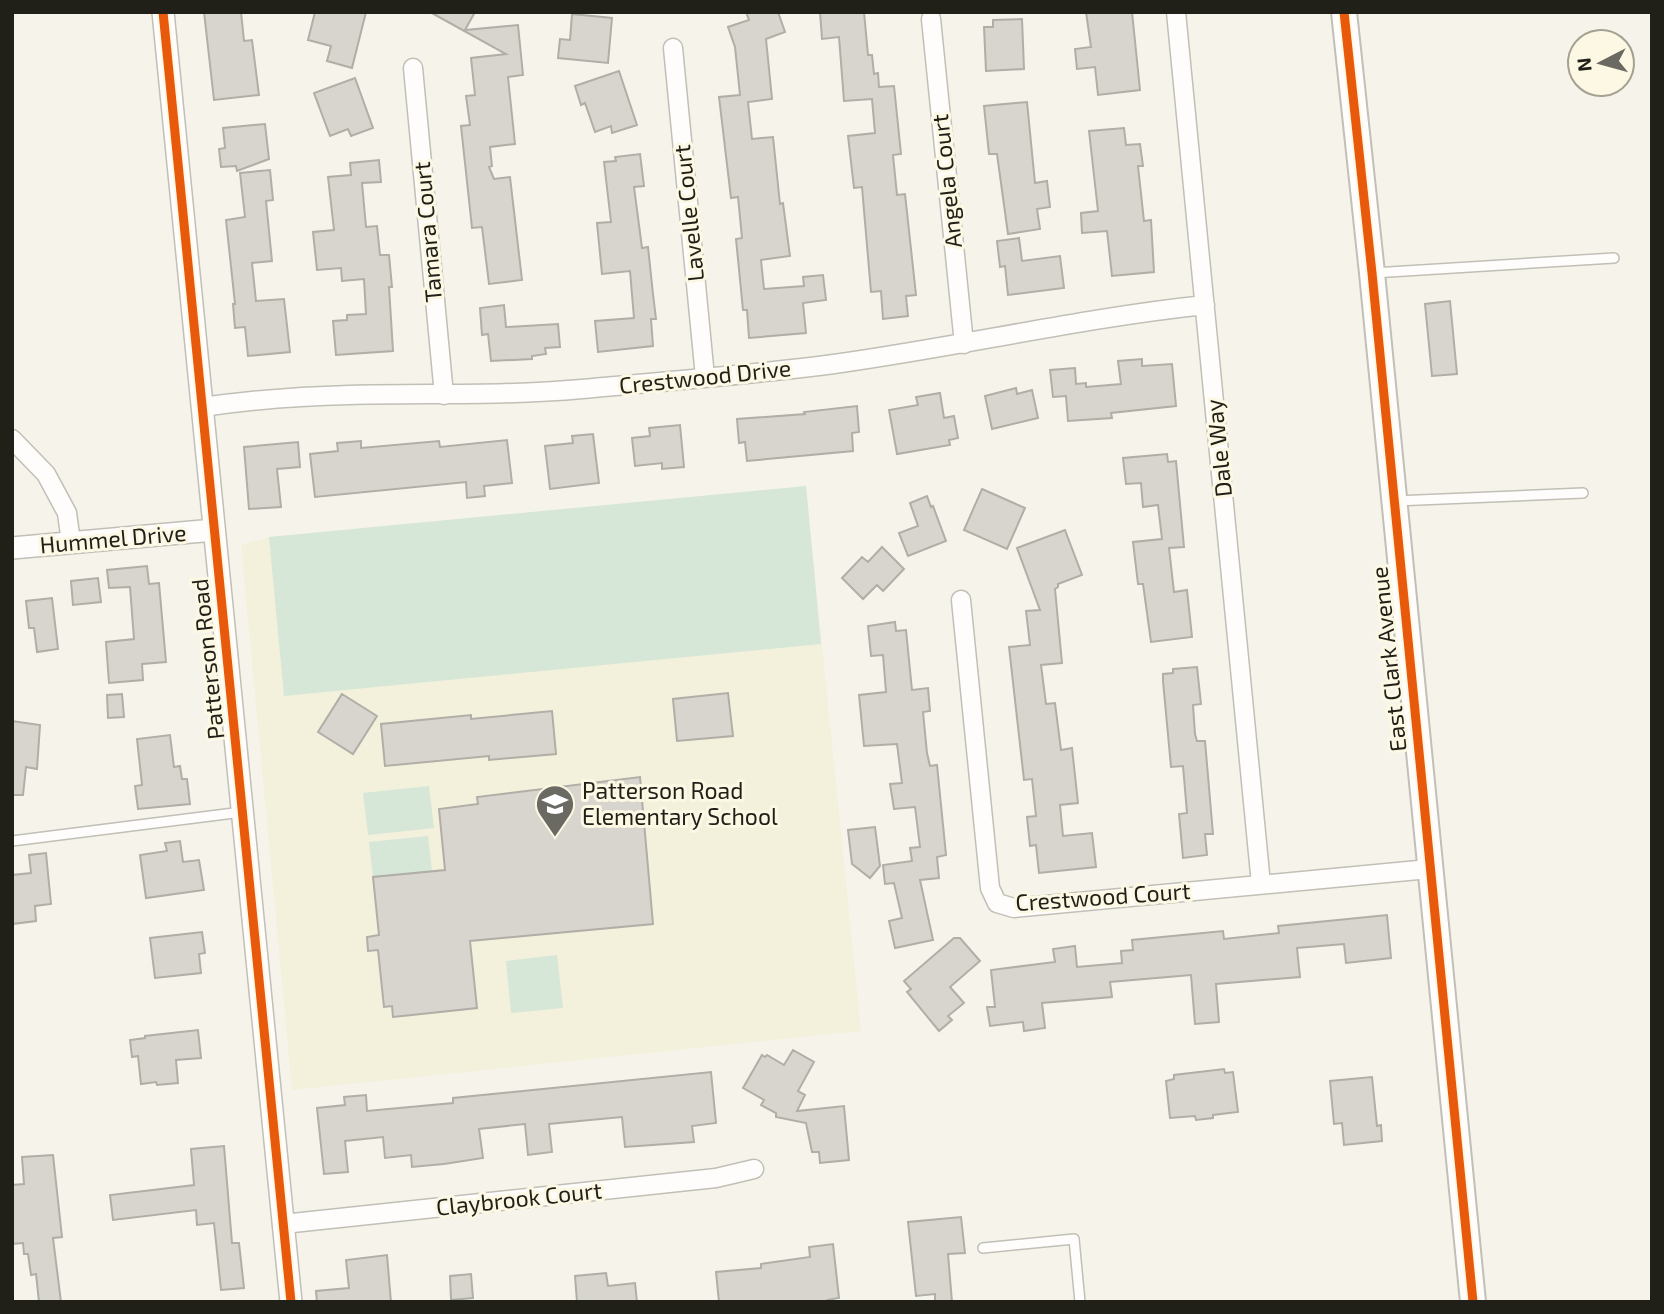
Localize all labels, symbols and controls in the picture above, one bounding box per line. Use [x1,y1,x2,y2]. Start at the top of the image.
north arrow [1566,28,1636,98]
text: N [1571,57,1596,73]
street label: Angela Court [925,112,967,250]
street label: Lavelle Court [667,143,709,283]
street label: Tamara Court [407,160,447,303]
street label: Crestwood Drive [618,353,792,399]
street label: Dale Way [1199,398,1237,498]
street label: Hummel Drive [38,518,187,558]
street label: East Clark Avenue [1364,565,1412,753]
street label: Patterson Road [185,577,229,741]
place label: Patterson Road Elementary School [582,776,778,830]
school or university icon: Patterson Road Elementary School [534,783,576,838]
street label: Crestwood Court [1014,876,1192,916]
street label: Claybrook Court [434,1175,604,1221]

